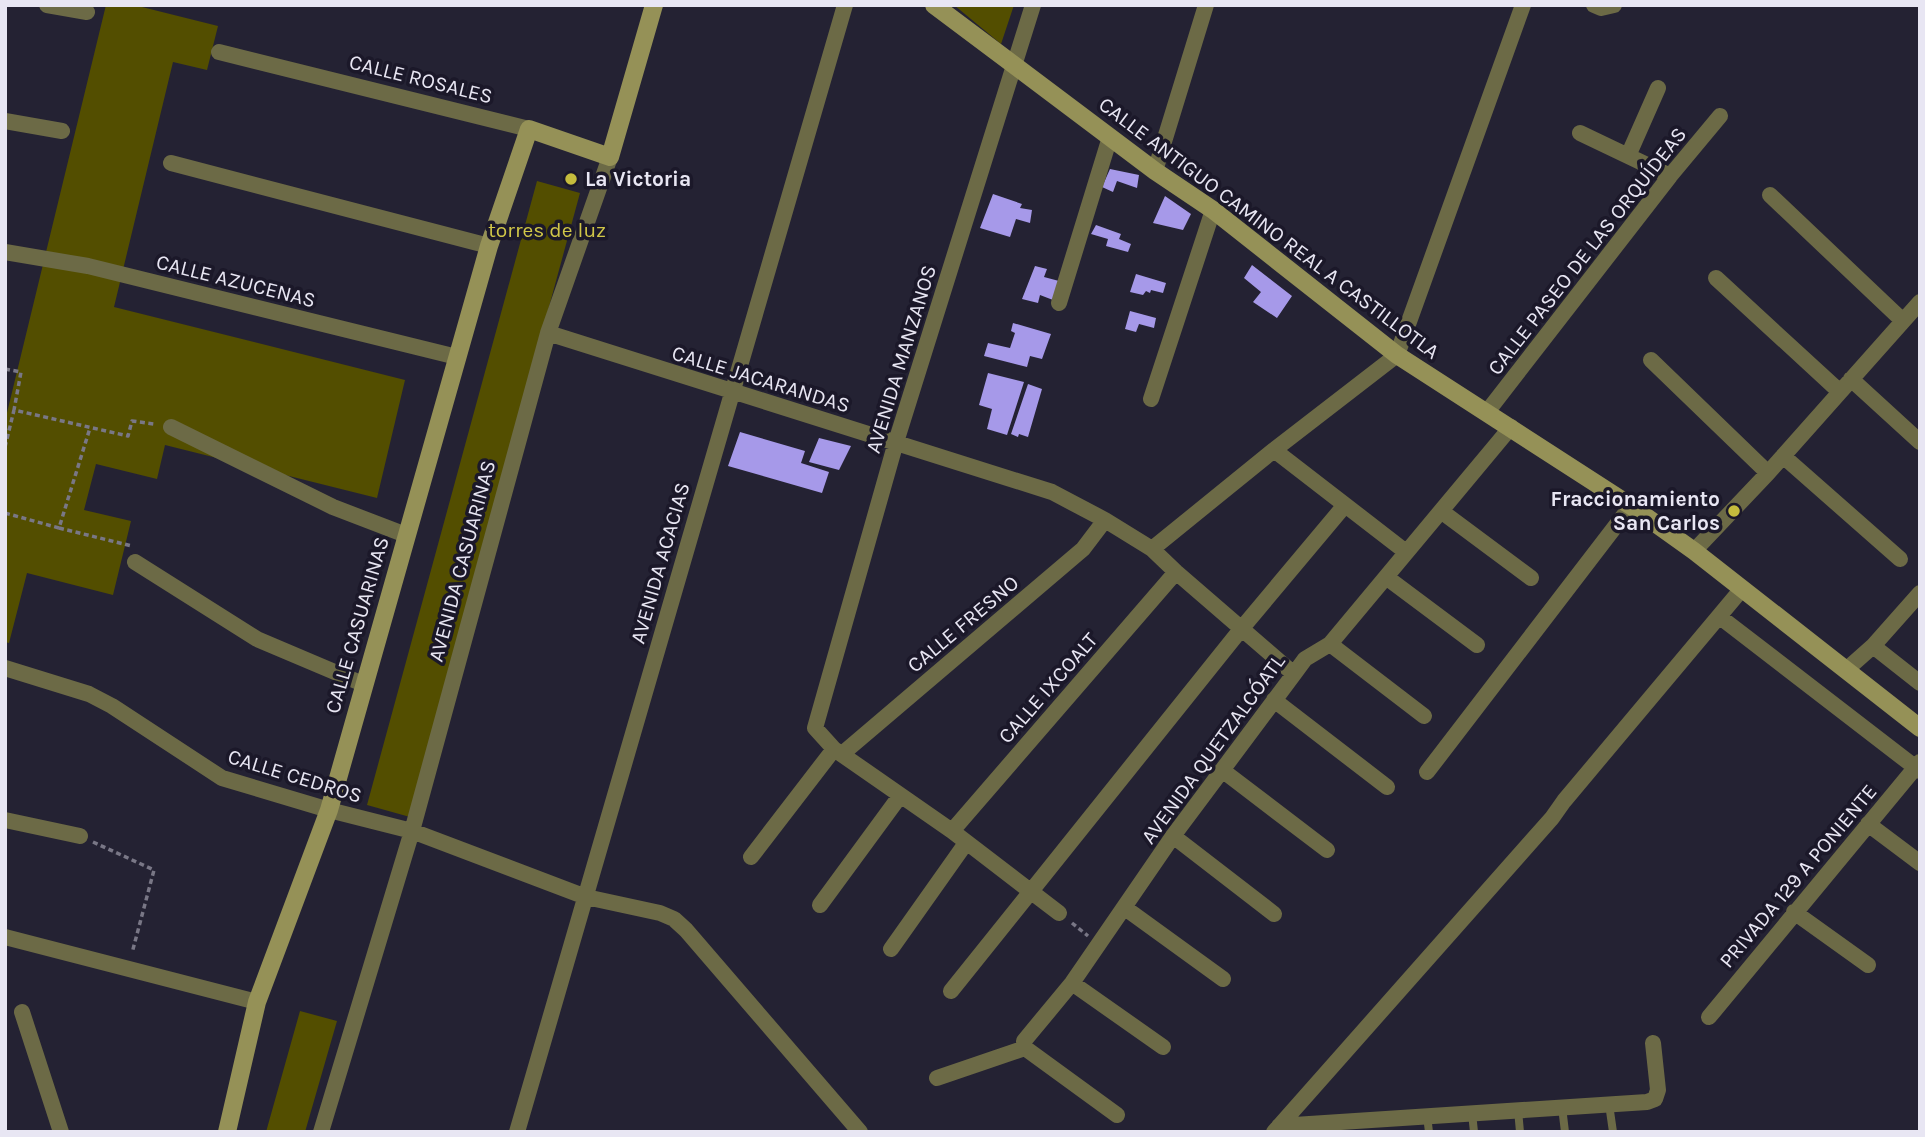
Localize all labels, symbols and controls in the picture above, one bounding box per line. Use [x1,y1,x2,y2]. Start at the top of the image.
street label: CALLE ROSALES [347,50,495,108]
street label: CALLE ANTIGUO CAMINO REAL A CASTILLOTLA [1094,92,1444,364]
street label: CALLE PASEO DE LAS ORQUÍDEAS [1483,122,1691,380]
place label: La Victoria [585,167,691,191]
marker: La Victoria [563,171,579,187]
park label: torres de luz [488,218,606,242]
street label: CALLE AZUCENAS [154,250,318,312]
street label: AVENIDA MANZANOS [861,262,941,456]
street label: CALLE JACARANDAS [669,341,853,417]
street label: AVENIDA CASUARINAS [424,458,500,664]
street label: AVENIDA ACACIAS [625,480,695,646]
place label: Fraccionamiento San Carlos [1550,487,1720,535]
marker: Fraccionamiento San Carlos [1726,503,1742,519]
street label: CALLE CASUARINAS [320,534,394,716]
street label: CALLE FRESNO [903,571,1023,677]
street label: CALLE IXCOALT [994,627,1103,748]
street label: AVENIDA QUETZALCÓATL [1136,649,1290,848]
street label: CALLE CEDROS [225,744,365,808]
street label: PRIVADA 129 A PONIENTE [1714,780,1882,972]

